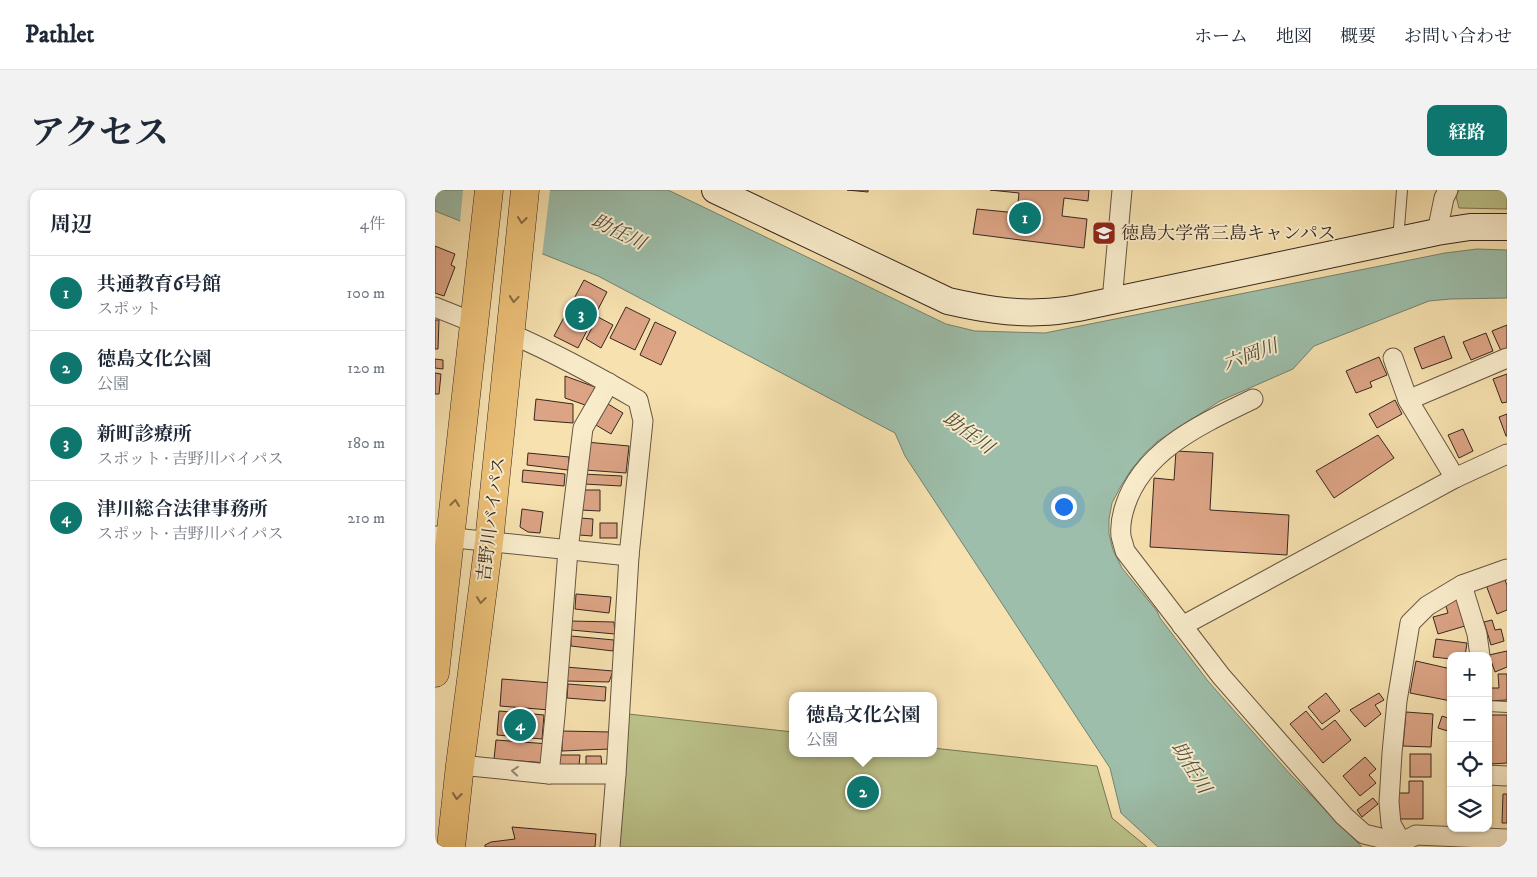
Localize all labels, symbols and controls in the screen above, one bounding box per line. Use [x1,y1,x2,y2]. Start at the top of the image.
text: Pathlet [25,20,94,50]
text: ホーム [1194,26,1248,48]
text: 地図 [1276,26,1312,48]
text: 概要 [1340,26,1376,48]
text: お問い合わせ [1404,26,1512,48]
button: 経路 [1427,105,1507,156]
text: アクセス [30,112,169,156]
pin: 1 [1009,199,1041,237]
water label: 助任川 [588,210,651,256]
text: 周辺 [50,212,92,238]
text: 4件 [360,214,385,234]
one-way arrow [517,217,528,225]
school or university icon: 徳島大学常三島キャンパス [1091,220,1117,246]
place label: 徳島大学常三島キャンパス [1121,223,1336,245]
text: 共通教育6号館 [97,273,221,296]
text: 1 [63,283,69,303]
text: 100 m [347,283,385,303]
pin: 3 [565,295,597,333]
one-way arrow [509,296,520,304]
text: スポット [97,299,161,319]
water label: 六岡川 [1220,334,1283,376]
text: 徳島文化公園 [97,348,211,371]
text: 2 [62,358,70,378]
text: 120 m [347,358,385,378]
text: 公園 [97,374,129,394]
water label: 助任川 [938,407,1000,460]
text: 新町診療所 [97,423,192,446]
text: 3 [63,433,69,453]
text: 180 m [347,433,385,453]
text: スポット · 吉野川バイパス [97,449,283,469]
street label: 吉野川バイパス [473,455,511,583]
your location [1051,494,1077,520]
text: 津川総合法律事務所 [97,498,268,521]
one-way arrow [449,499,460,507]
text: 4 [61,508,71,528]
text: 210 m [347,508,385,528]
text: スポット · 吉野川バイパス [97,524,283,544]
one-way arrow [477,596,487,604]
map controls [1447,652,1492,832]
button: + [1447,652,1492,697]
popup [789,692,937,757]
button: − [1447,697,1492,742]
text: 徳島文化公園 [806,704,920,727]
pin: 4 [504,706,536,744]
text: 公園 [806,730,838,750]
water label: 助任川 [1166,738,1217,800]
button: locate [1447,742,1492,787]
one-way arrow [511,765,519,776]
pin: 2 [847,773,879,811]
button: layers [1447,787,1492,832]
one-way arrow [451,792,462,800]

